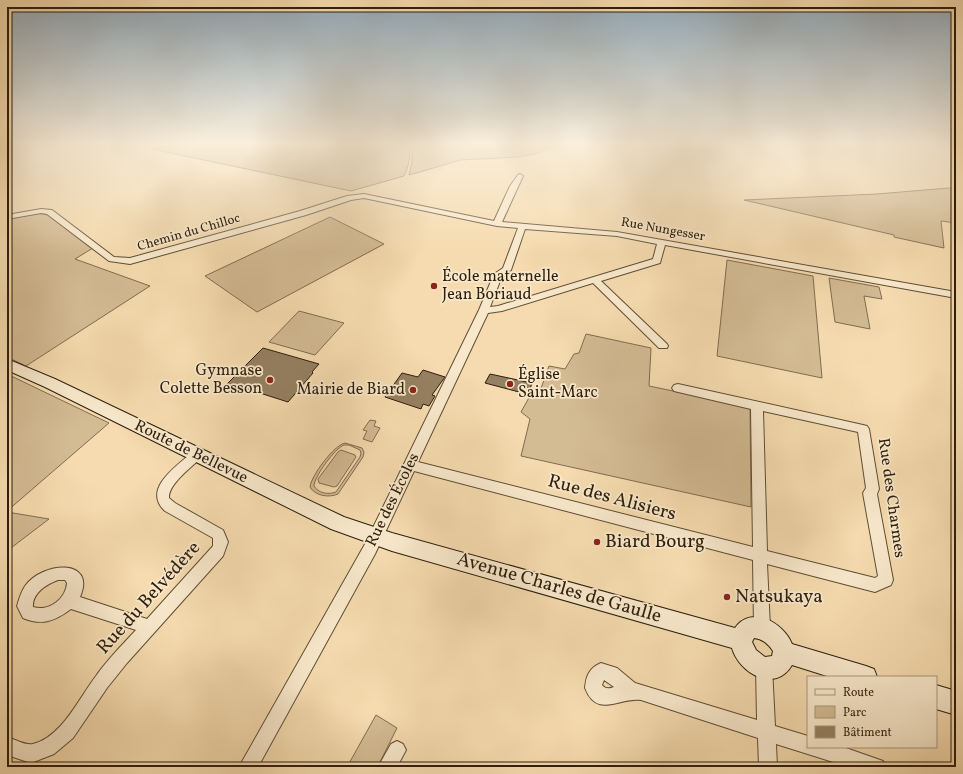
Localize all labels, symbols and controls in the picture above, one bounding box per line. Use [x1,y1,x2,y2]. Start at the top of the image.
street label: Chemin du Chilloc [136,210,243,256]
street label: Rue Nungesser [619,214,707,246]
place label: École maternelle Jean Boriaud [442,266,559,306]
marker: École maternelle Jean Boriaud [429,281,439,291]
place label: Gymnase Colette Besson [160,360,262,400]
place label: Église Saint-Marc [518,364,598,404]
marker: Gymnase Colette Besson [265,375,275,385]
place label: Mairie de Biard [297,379,405,401]
marker: Église Saint-Marc [505,379,515,389]
marker: Mairie de Biard [408,385,418,395]
street label: Route de Bellevue [131,415,251,489]
street label: Rue des Charmes [872,437,910,559]
street label: Rue des Écoles [361,449,425,551]
street label: Rue des Alisiers [545,468,679,528]
place label: Biard Bourg [605,529,705,555]
street label: Rue du Belvédère [91,536,207,660]
marker: Biard Bourg [592,537,602,547]
street label: Avenue Charles de Gaulle [454,546,664,630]
place label: Natsukaya [735,584,823,610]
marker: Natsukaya [722,592,732,602]
legend [807,676,937,748]
text: Route [843,685,874,701]
text: Parc [843,705,866,721]
text: Bâtiment [843,725,892,741]

